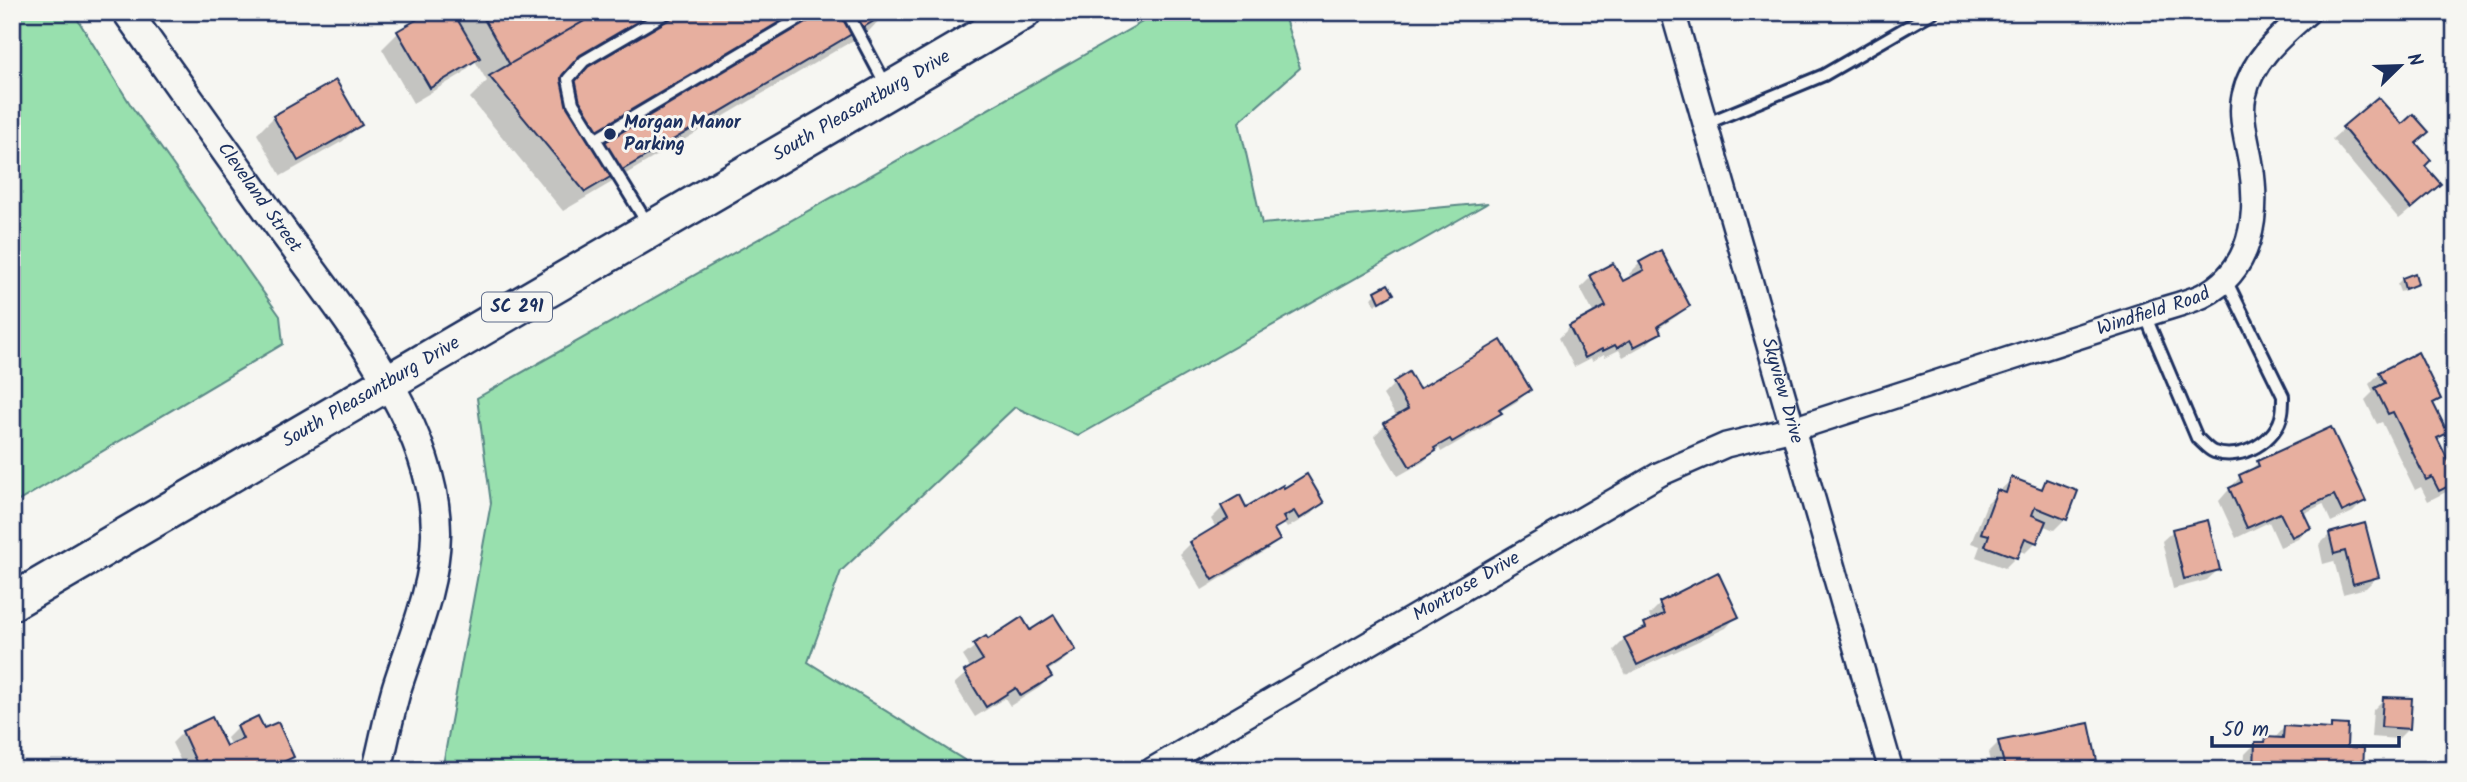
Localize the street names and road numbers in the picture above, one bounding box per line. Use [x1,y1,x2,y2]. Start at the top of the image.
street label: South Pleasantburg Drive [767,42,957,170]
street label: Cleveland Street [209,136,310,260]
street label: Windfield Road [2093,279,2216,345]
road number: SC 291 [482,292,552,321]
street label: South Pleasantburg Drive [277,328,466,456]
street label: Skyview Drive [1752,334,1812,448]
street label: Montrose Drive [1407,543,1526,630]

